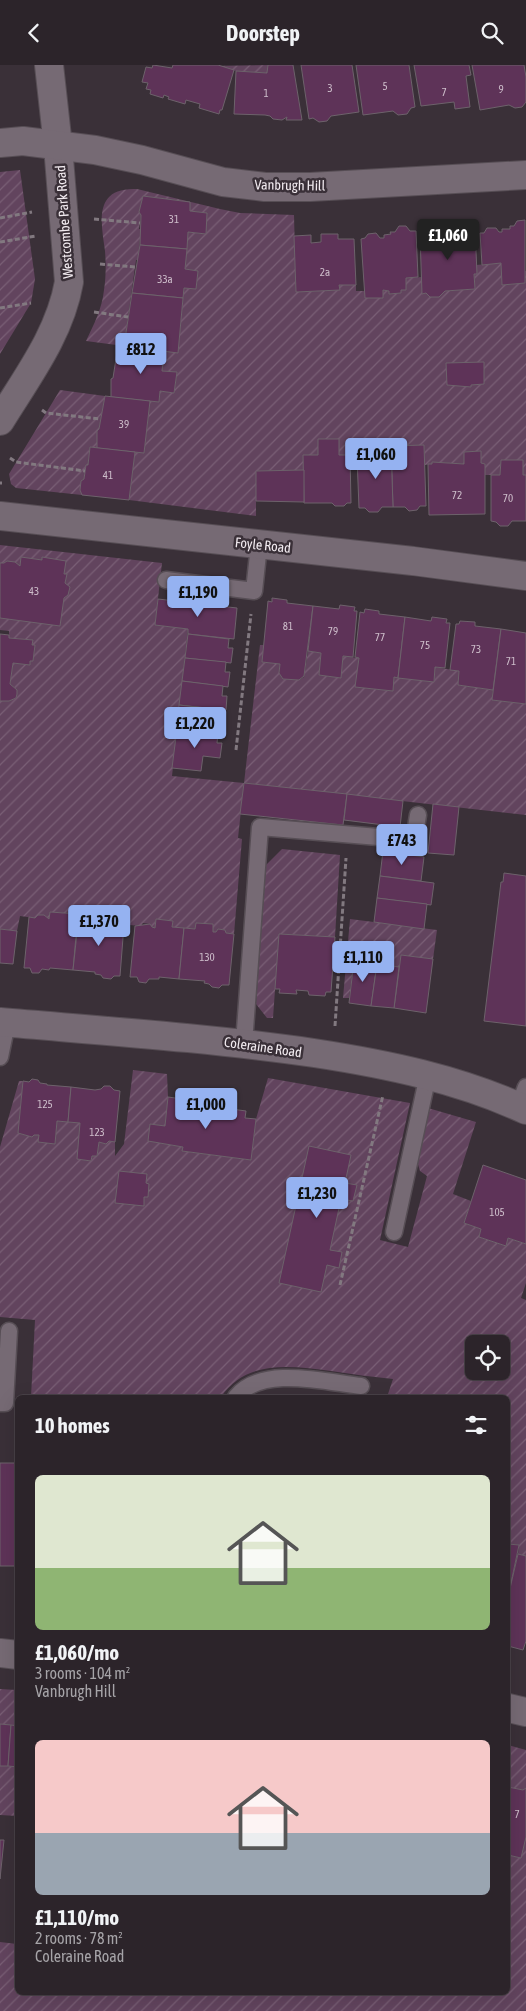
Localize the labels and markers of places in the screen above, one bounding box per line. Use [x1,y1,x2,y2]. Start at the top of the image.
pin: £1,060 [407,219,489,261]
pin: £812 [111,333,171,375]
pin: £1,060 [335,437,417,480]
pin: £1,190 [157,575,239,618]
pin: £1,220 [154,707,236,749]
pin: £743 [372,823,432,866]
pin: £1,370 [58,905,140,947]
pin: £1,110 [322,941,404,983]
pin: £1,000 [165,1087,247,1130]
pin: £1,230 [276,1177,358,1219]

